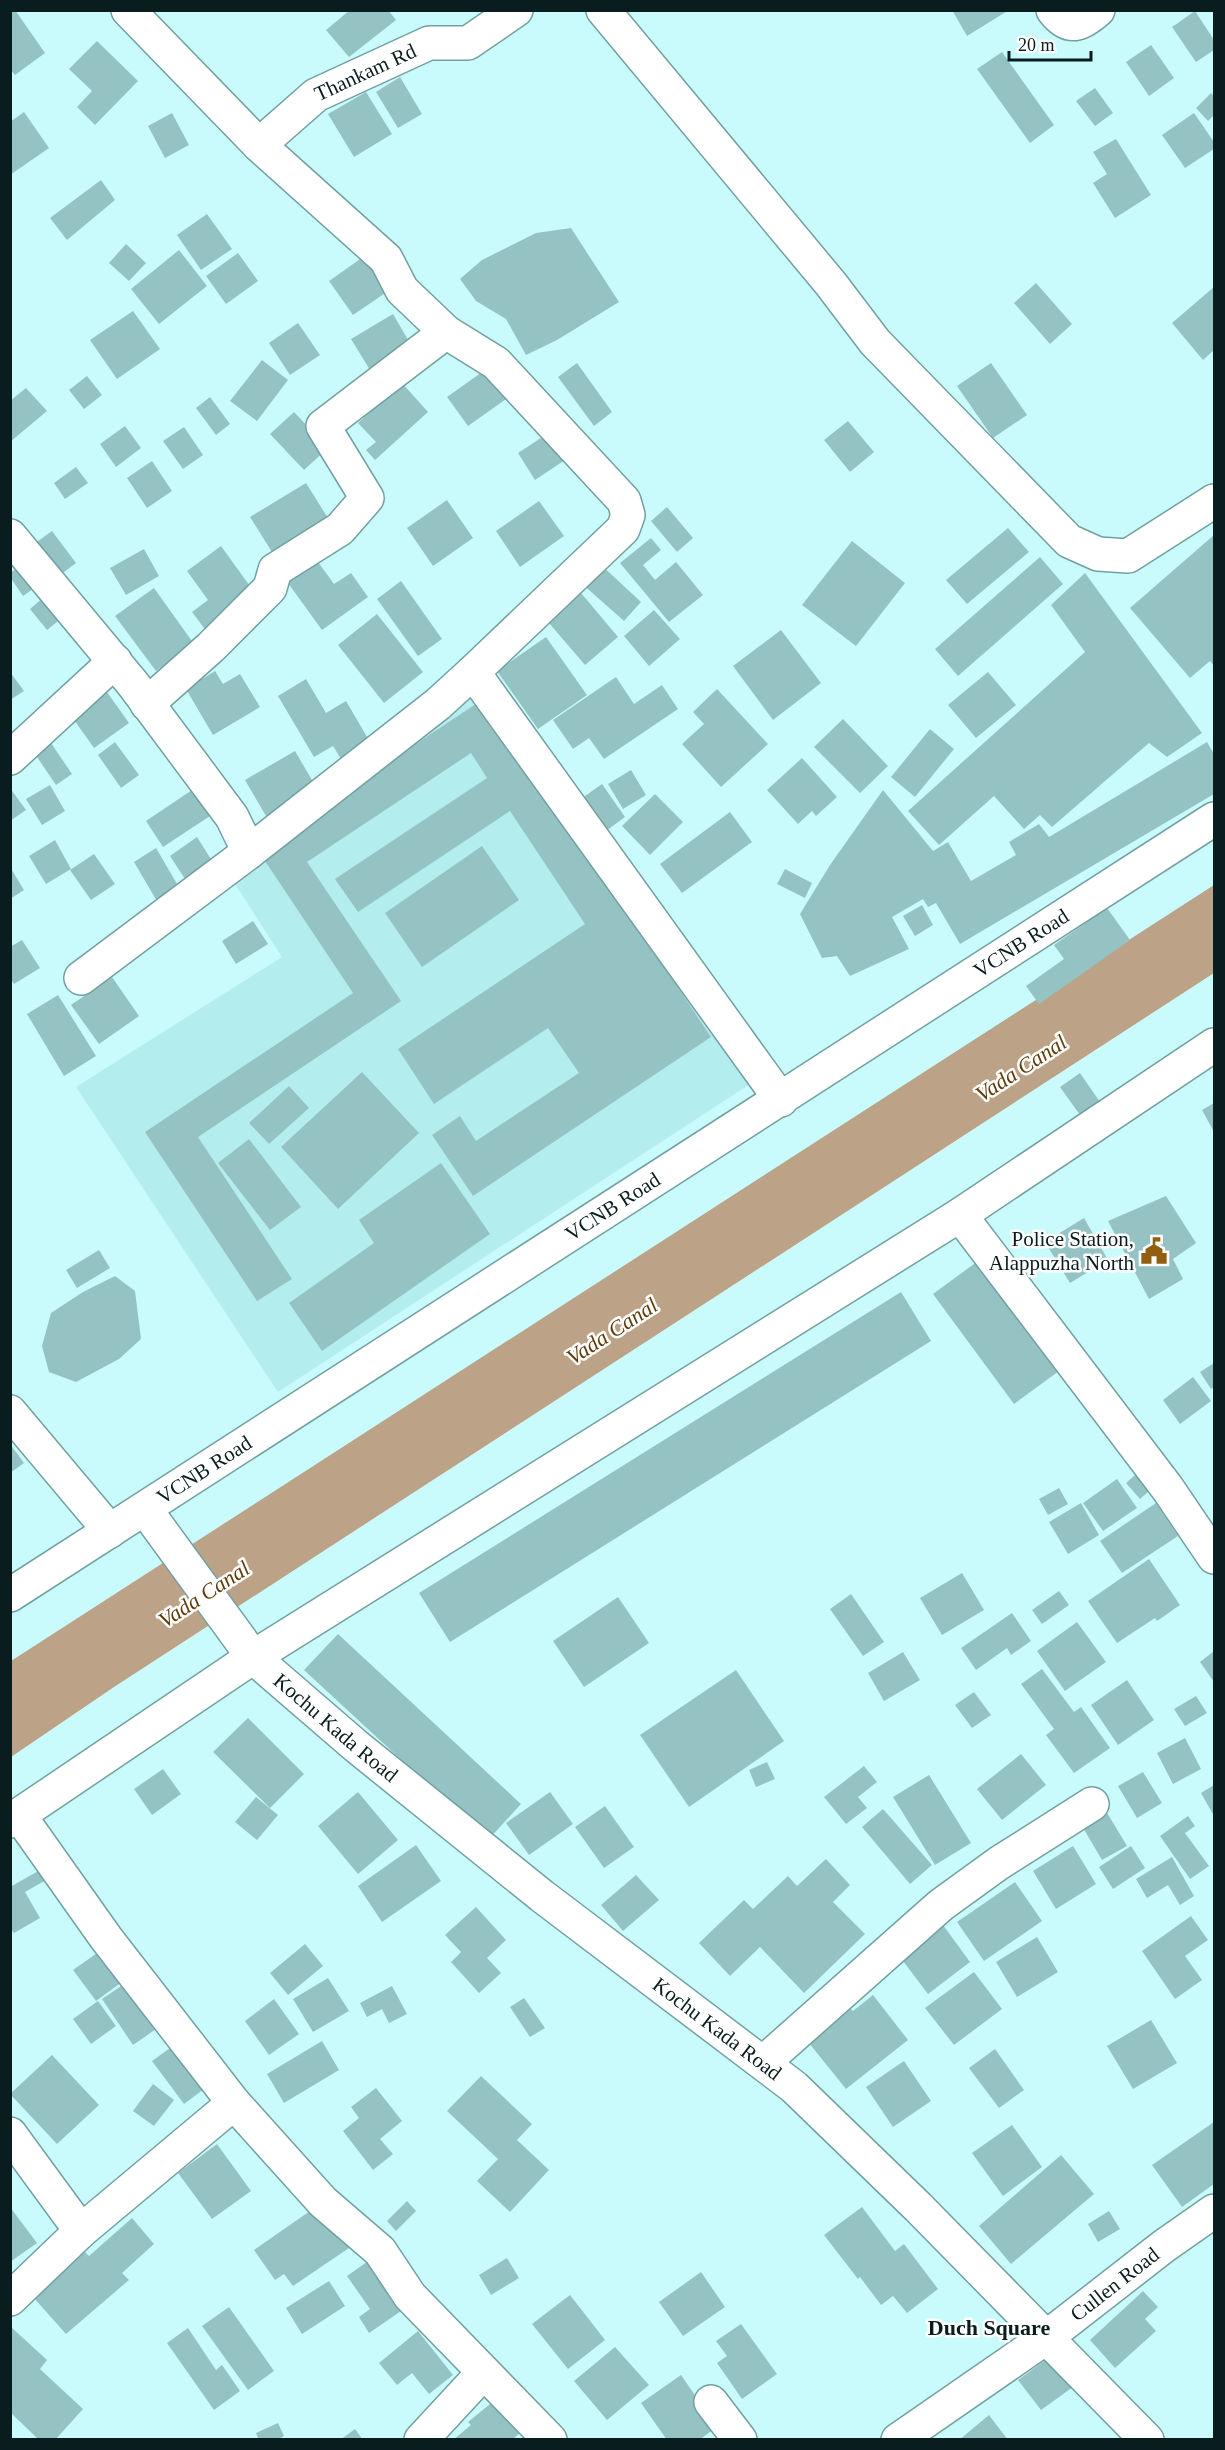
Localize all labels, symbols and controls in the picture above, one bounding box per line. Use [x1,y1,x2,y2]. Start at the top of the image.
scale bar [1009,24,1092,62]
text: 20 m [1018,35,1055,55]
street label: Thankam Rd [311,38,420,106]
street label: VCNB Road [969,904,1073,983]
water label: Vada Canal [971,1029,1071,1107]
street label: VCNB Road [561,1167,665,1246]
place label: Police Station, Alappuzha North [989,1227,1134,1275]
public building icon: Police Station, Alappuzha North [1139,1236,1169,1266]
water label: Vada Canal [562,1292,662,1370]
street label: VCNB Road [152,1430,256,1509]
water label: Vada Canal [154,1555,254,1633]
street label: Kochu Kada Road [269,1668,403,1787]
street label: Kochu Kada Road [648,1972,787,2085]
street label: Cullen Road [1066,2242,1164,2326]
district label: Duch Square [928,2315,1050,2340]

